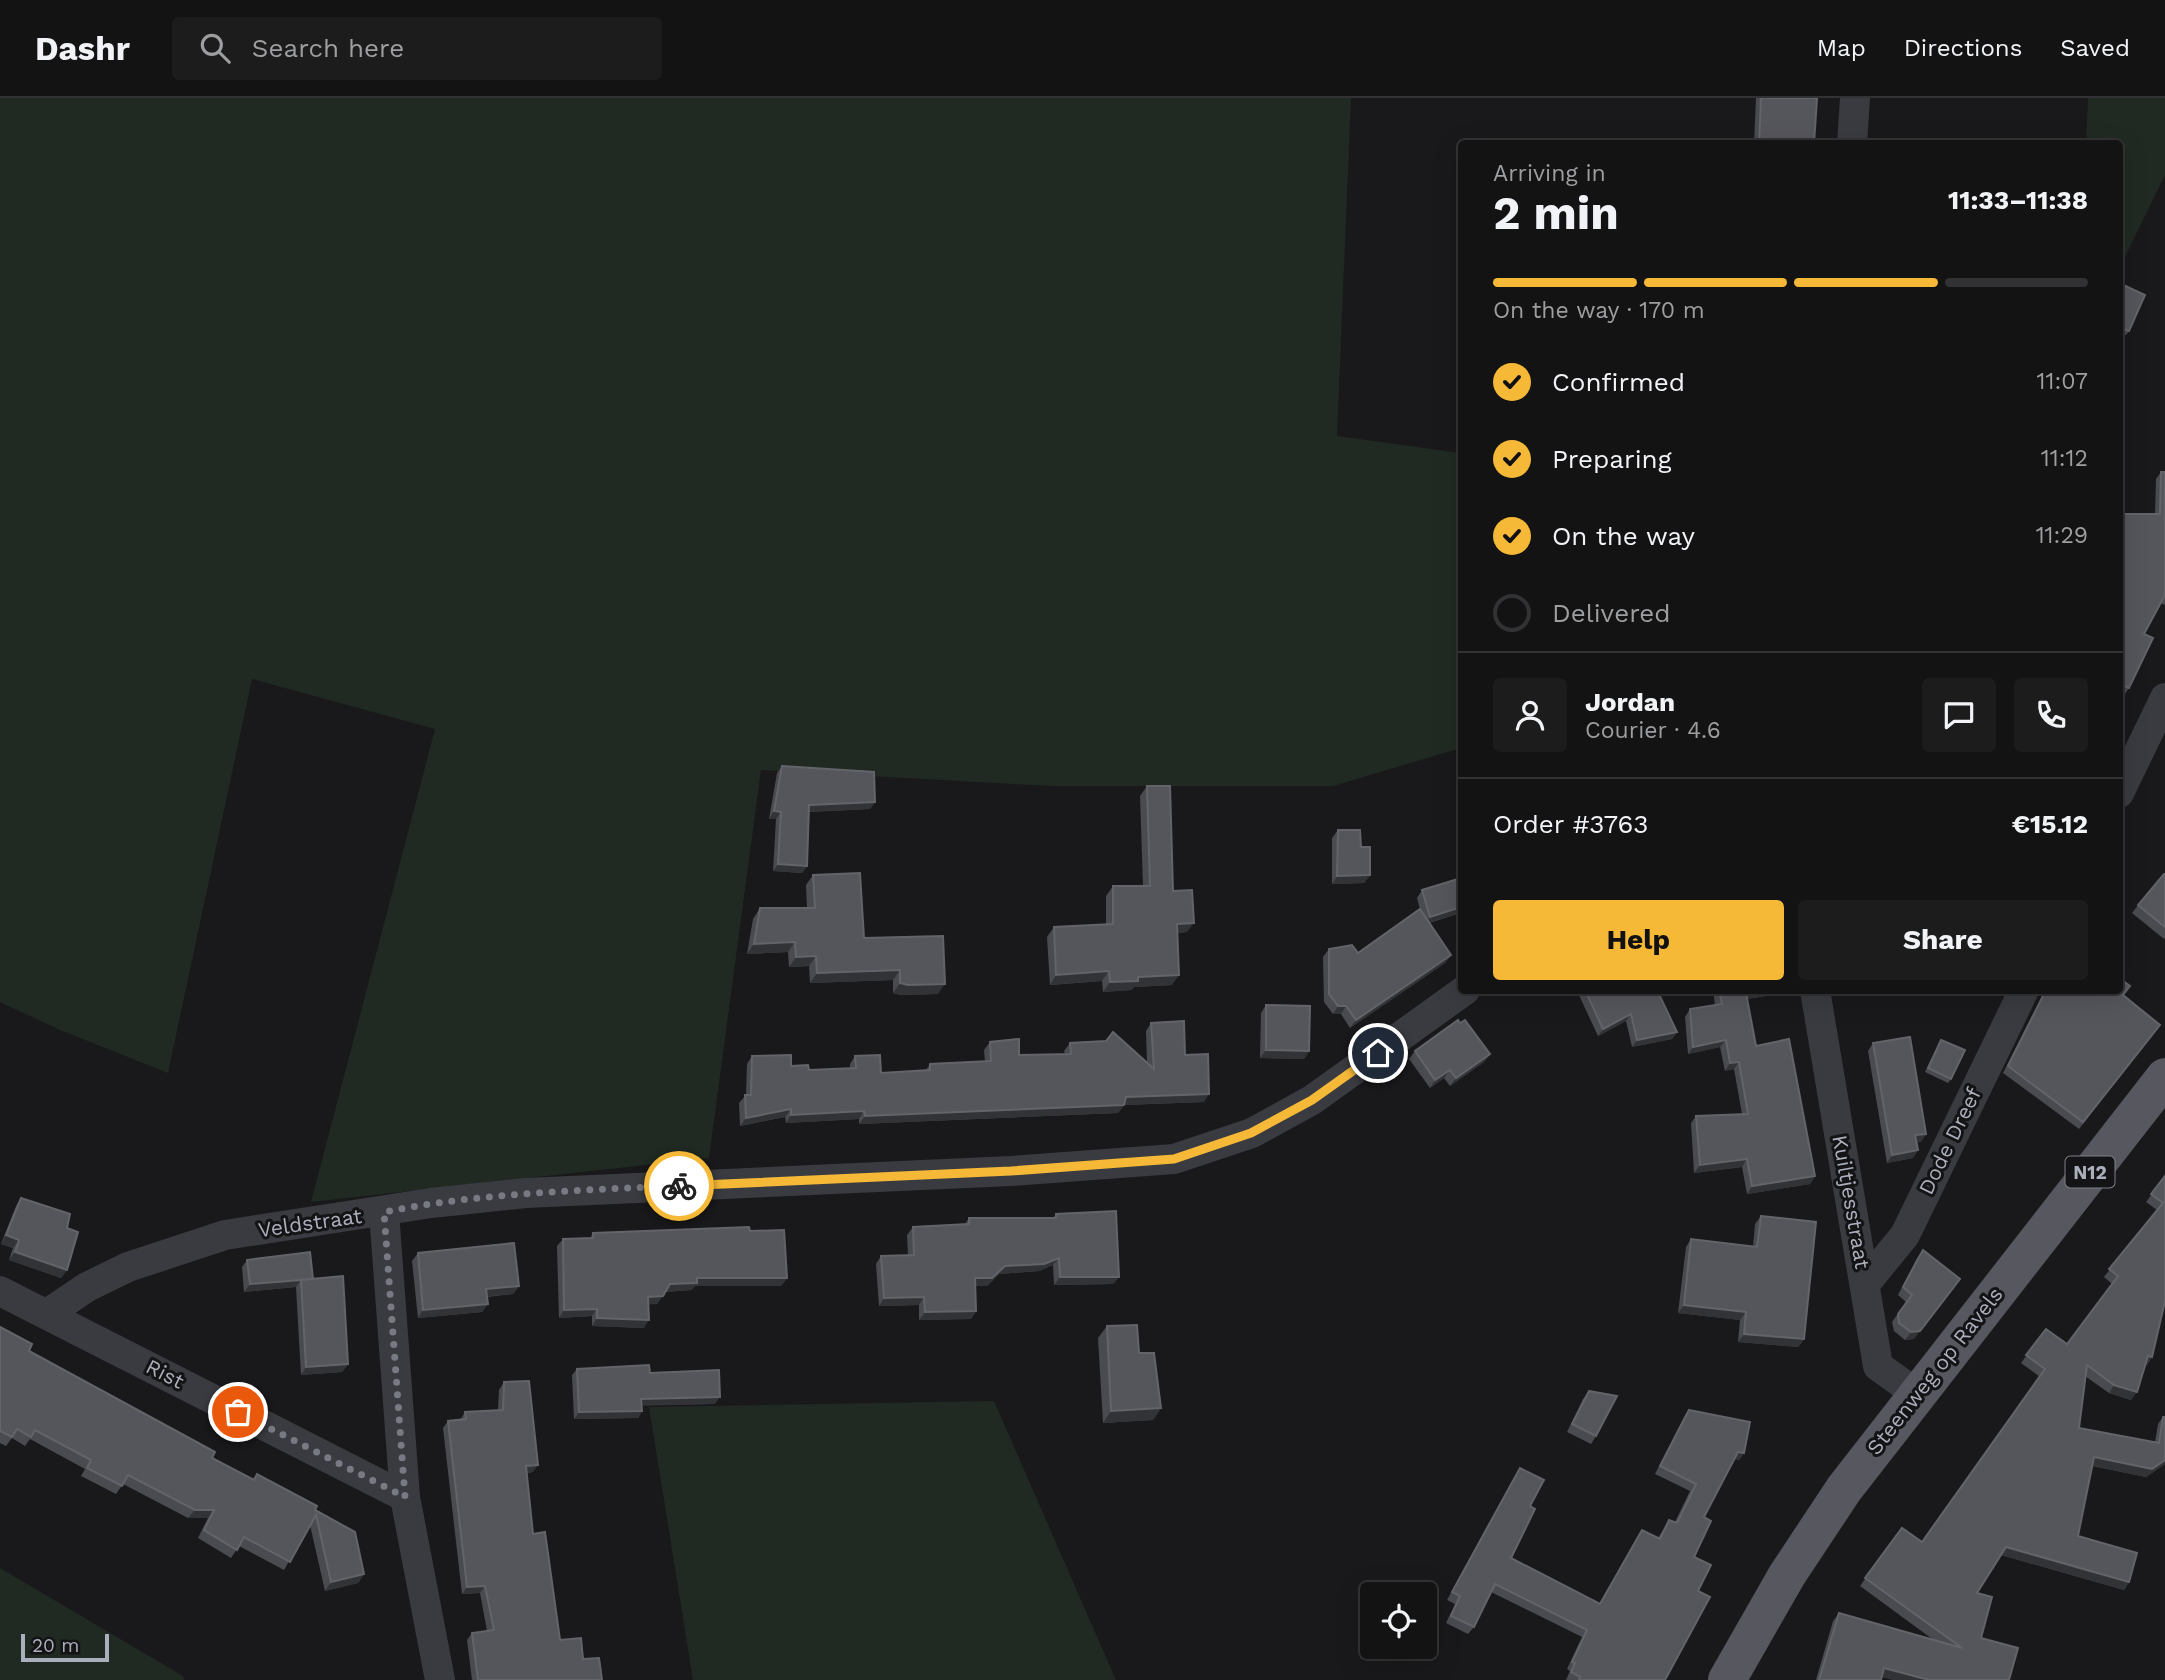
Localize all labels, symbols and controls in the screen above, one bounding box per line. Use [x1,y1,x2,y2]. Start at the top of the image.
search box [172,17,662,80]
text: Dashr [35,29,130,68]
icon: search [196,29,234,67]
text: Search here [252,33,404,63]
text: Map [1817,34,1866,62]
text: Directions [1904,34,2022,62]
text: Saved [2060,34,2130,62]
text: Arriving in [1493,160,1606,187]
text: 11:33–11:38 [1948,185,2088,215]
text: 2 min [1493,186,1619,240]
text: On the way · 170 m [1493,297,1705,324]
icon: check [1493,363,1531,401]
text: Confirmed [1552,367,1685,397]
text: 11:07 [2037,368,2088,395]
icon: check [1493,440,1531,478]
text: Preparing [1552,444,1672,474]
text: 11:12 [2041,445,2088,472]
icon: check [1493,517,1531,555]
text: On the way [1552,521,1695,551]
text: 11:29 [2036,522,2088,549]
text: Delivered [1552,598,1671,628]
button: person [1493,678,1567,752]
button: chat [1922,678,1996,752]
button: phone [2014,678,2088,752]
text: Jordan [1585,687,1675,717]
text: Courier · 4.6 [1585,717,1721,744]
text: Order #3763 [1493,809,1648,839]
text: €15.12 [2012,809,2088,839]
button: Help [1493,900,1784,980]
button: Share [1798,900,2088,980]
pin [1348,1023,1408,1083]
icon: home [1359,1034,1397,1072]
street label: Dode Dreef [1913,1083,1986,1198]
street label: Kuiltjesstraat [1827,1133,1876,1271]
courier [644,1151,714,1221]
road number: N12 [2066,1156,2114,1188]
icon: bike [660,1167,698,1205]
street label: Veldstraat [256,1203,364,1242]
street label: Steenweg op Ravels [1861,1282,2008,1460]
street label: Rist [142,1353,189,1394]
pin [208,1382,268,1442]
icon: bag [219,1393,257,1431]
map controls [1360,1582,1437,1659]
button: locate [1360,1582,1437,1659]
scale bar [21,1631,108,1663]
text: 20 m [32,1634,79,1657]

